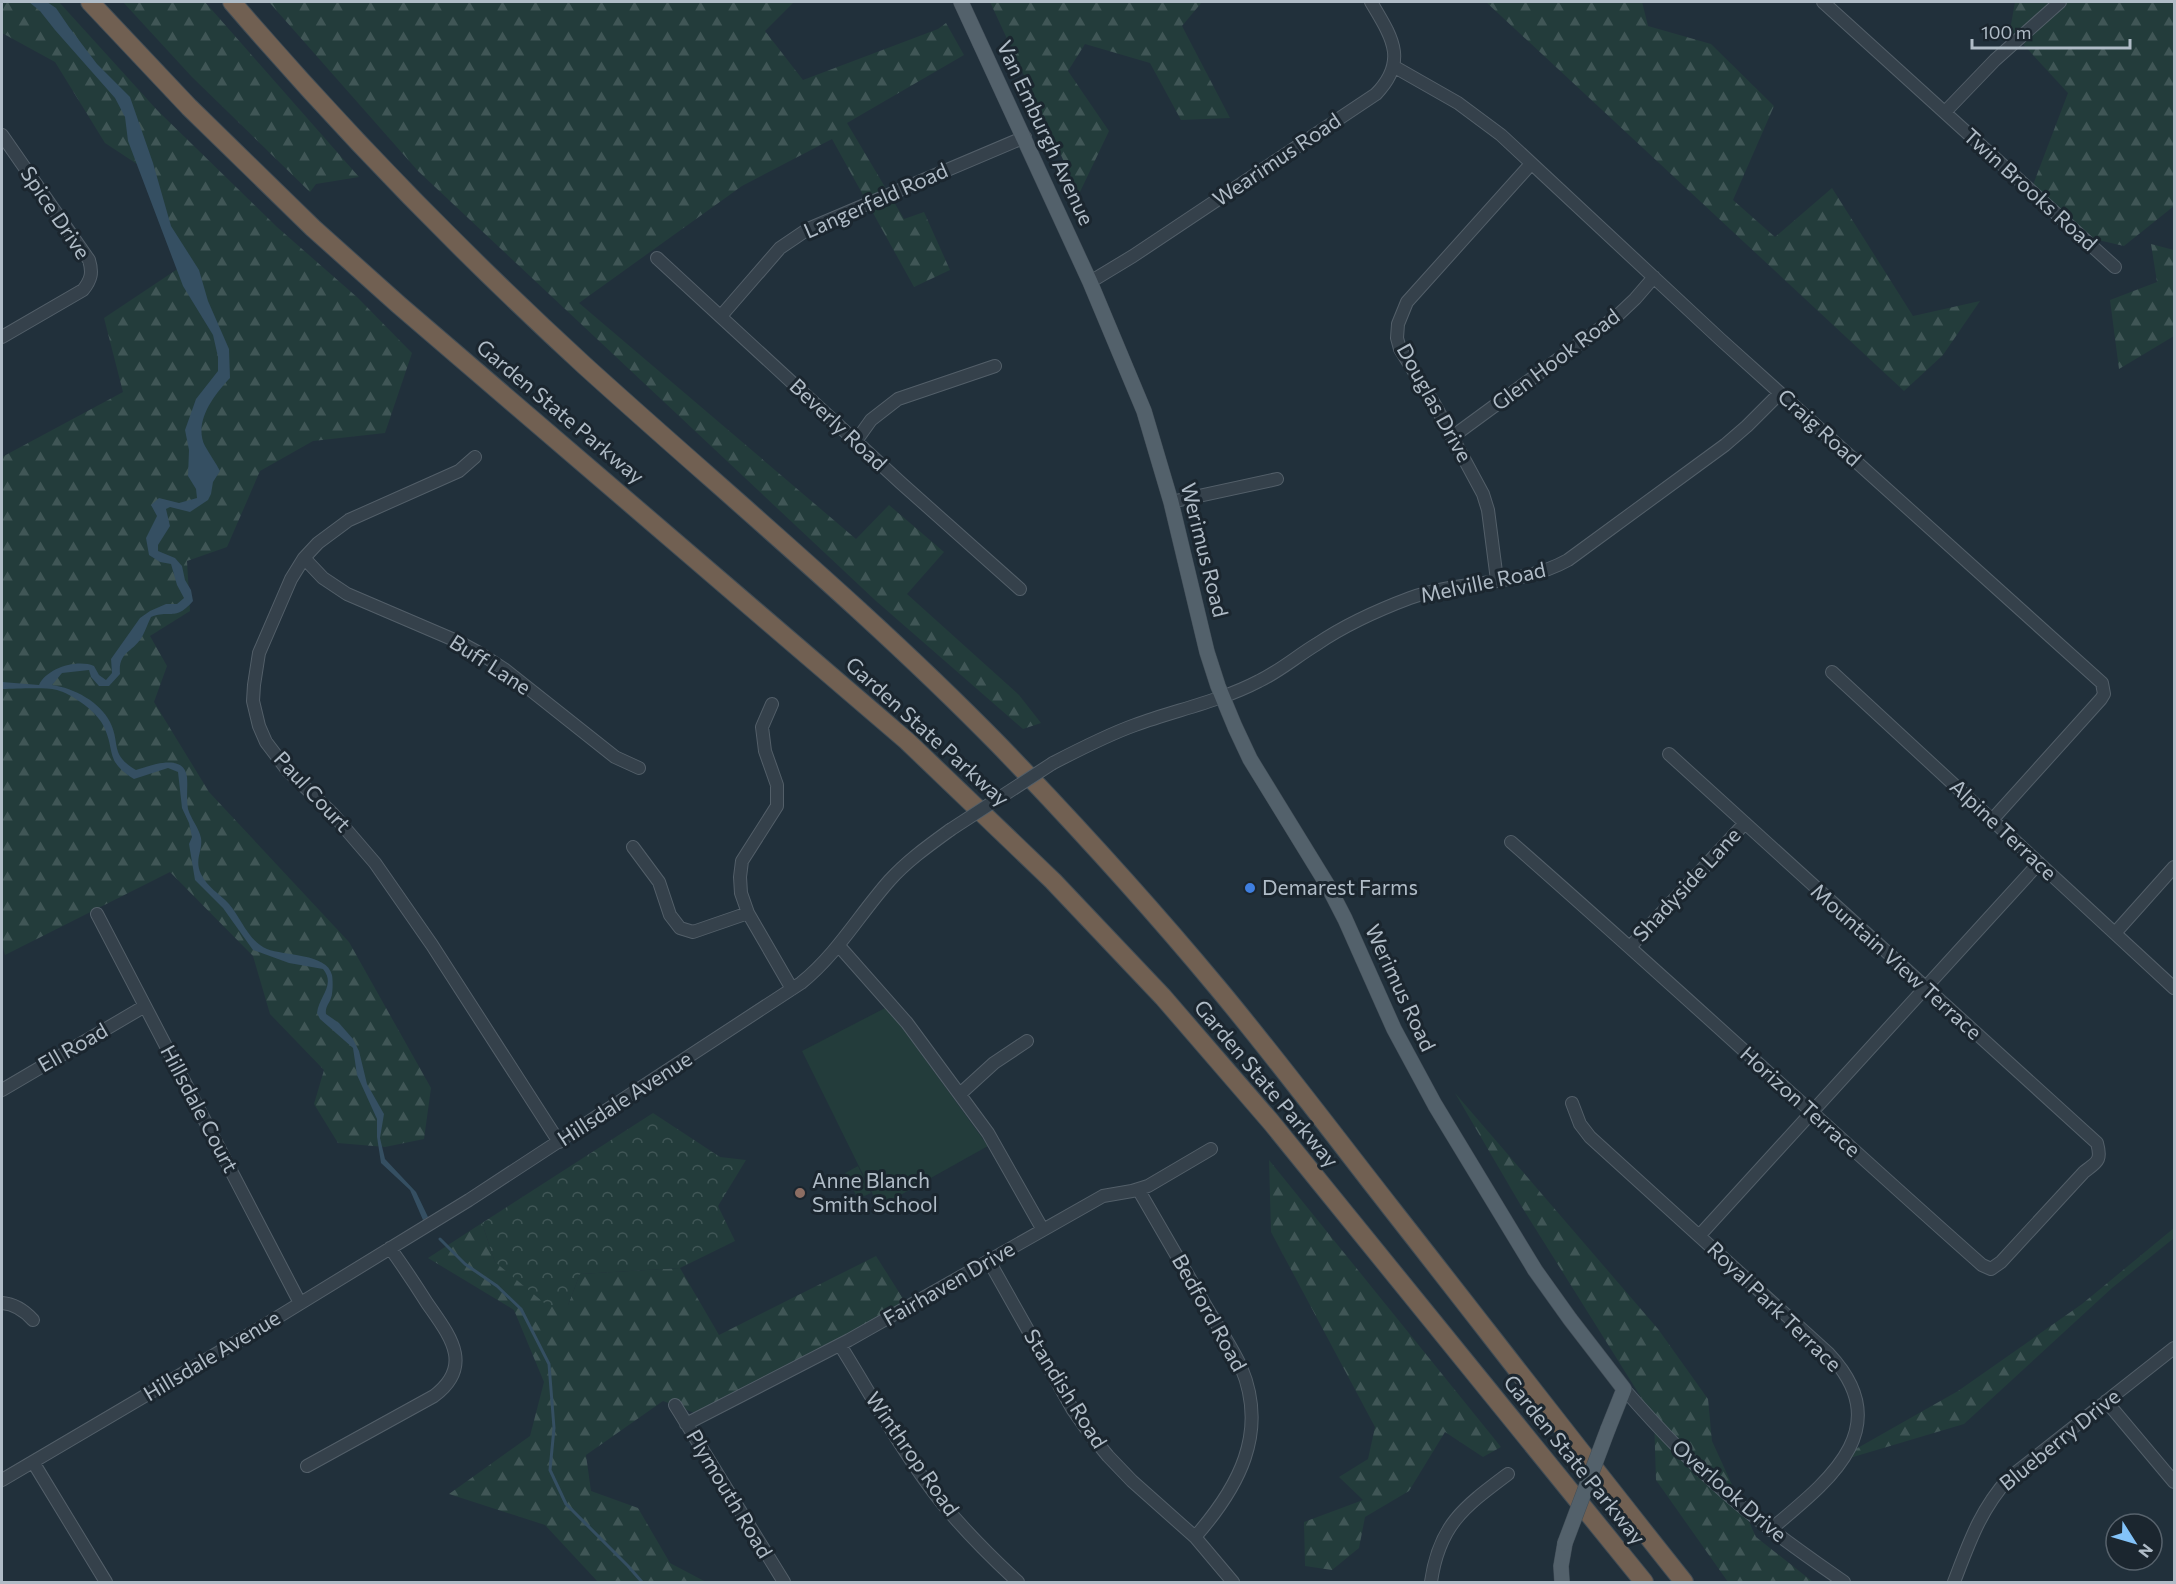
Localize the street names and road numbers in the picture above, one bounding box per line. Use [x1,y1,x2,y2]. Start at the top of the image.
street label: Van Emburgh Avenue [993,36,1100,229]
street label: Wearimus Road [1208,107,1345,211]
street label: Twin Brooks Road [1959,122,2103,255]
street label: Langerfeld Road [799,157,951,243]
street label: Spice Drive [16,161,96,263]
street label: Glen Hook Road [1486,303,1624,415]
street label: Garden State Parkway [472,333,650,488]
street label: Douglas Drive [1392,339,1478,466]
street label: Beverly Road [785,373,893,475]
street label: Craig Road [1773,383,1867,471]
street label: Werimus Road [1177,480,1234,619]
street label: Melville Road [1418,556,1548,607]
street label: Buff Lane [446,628,536,699]
street label: Garden State Parkway [841,651,1015,811]
street label: Paul Court [270,746,357,836]
street label: Alpine Terrace [1946,773,2063,885]
street label: Shadyside Lane [1627,822,1745,946]
street label: Mountain View Terrace [1807,878,1987,1044]
street label: Werimus Road [1361,920,1442,1055]
street label: Garden State Parkway [1190,994,1345,1172]
street label: Ell Road [33,1017,111,1077]
street label: Hillsdale Court [156,1040,244,1176]
street label: Horizon Terrace [1736,1040,1866,1161]
street label: Hillsdale Avenue [552,1045,696,1150]
street label: Fairhaven Drive [878,1235,1018,1330]
street label: Royal Park Terrace [1703,1236,1847,1376]
street label: Bedford Road [1168,1249,1253,1375]
street label: Hillsdale Avenue [138,1304,284,1405]
street label: Standish Road [1020,1324,1113,1452]
street label: Garden State Parkway [1499,1369,1651,1549]
street label: Blueberry Drive [1994,1383,2124,1495]
street label: Winthrop Road [861,1386,965,1520]
street label: Plymouth Road [682,1424,779,1562]
street label: Overlook Drive [1668,1433,1792,1546]

